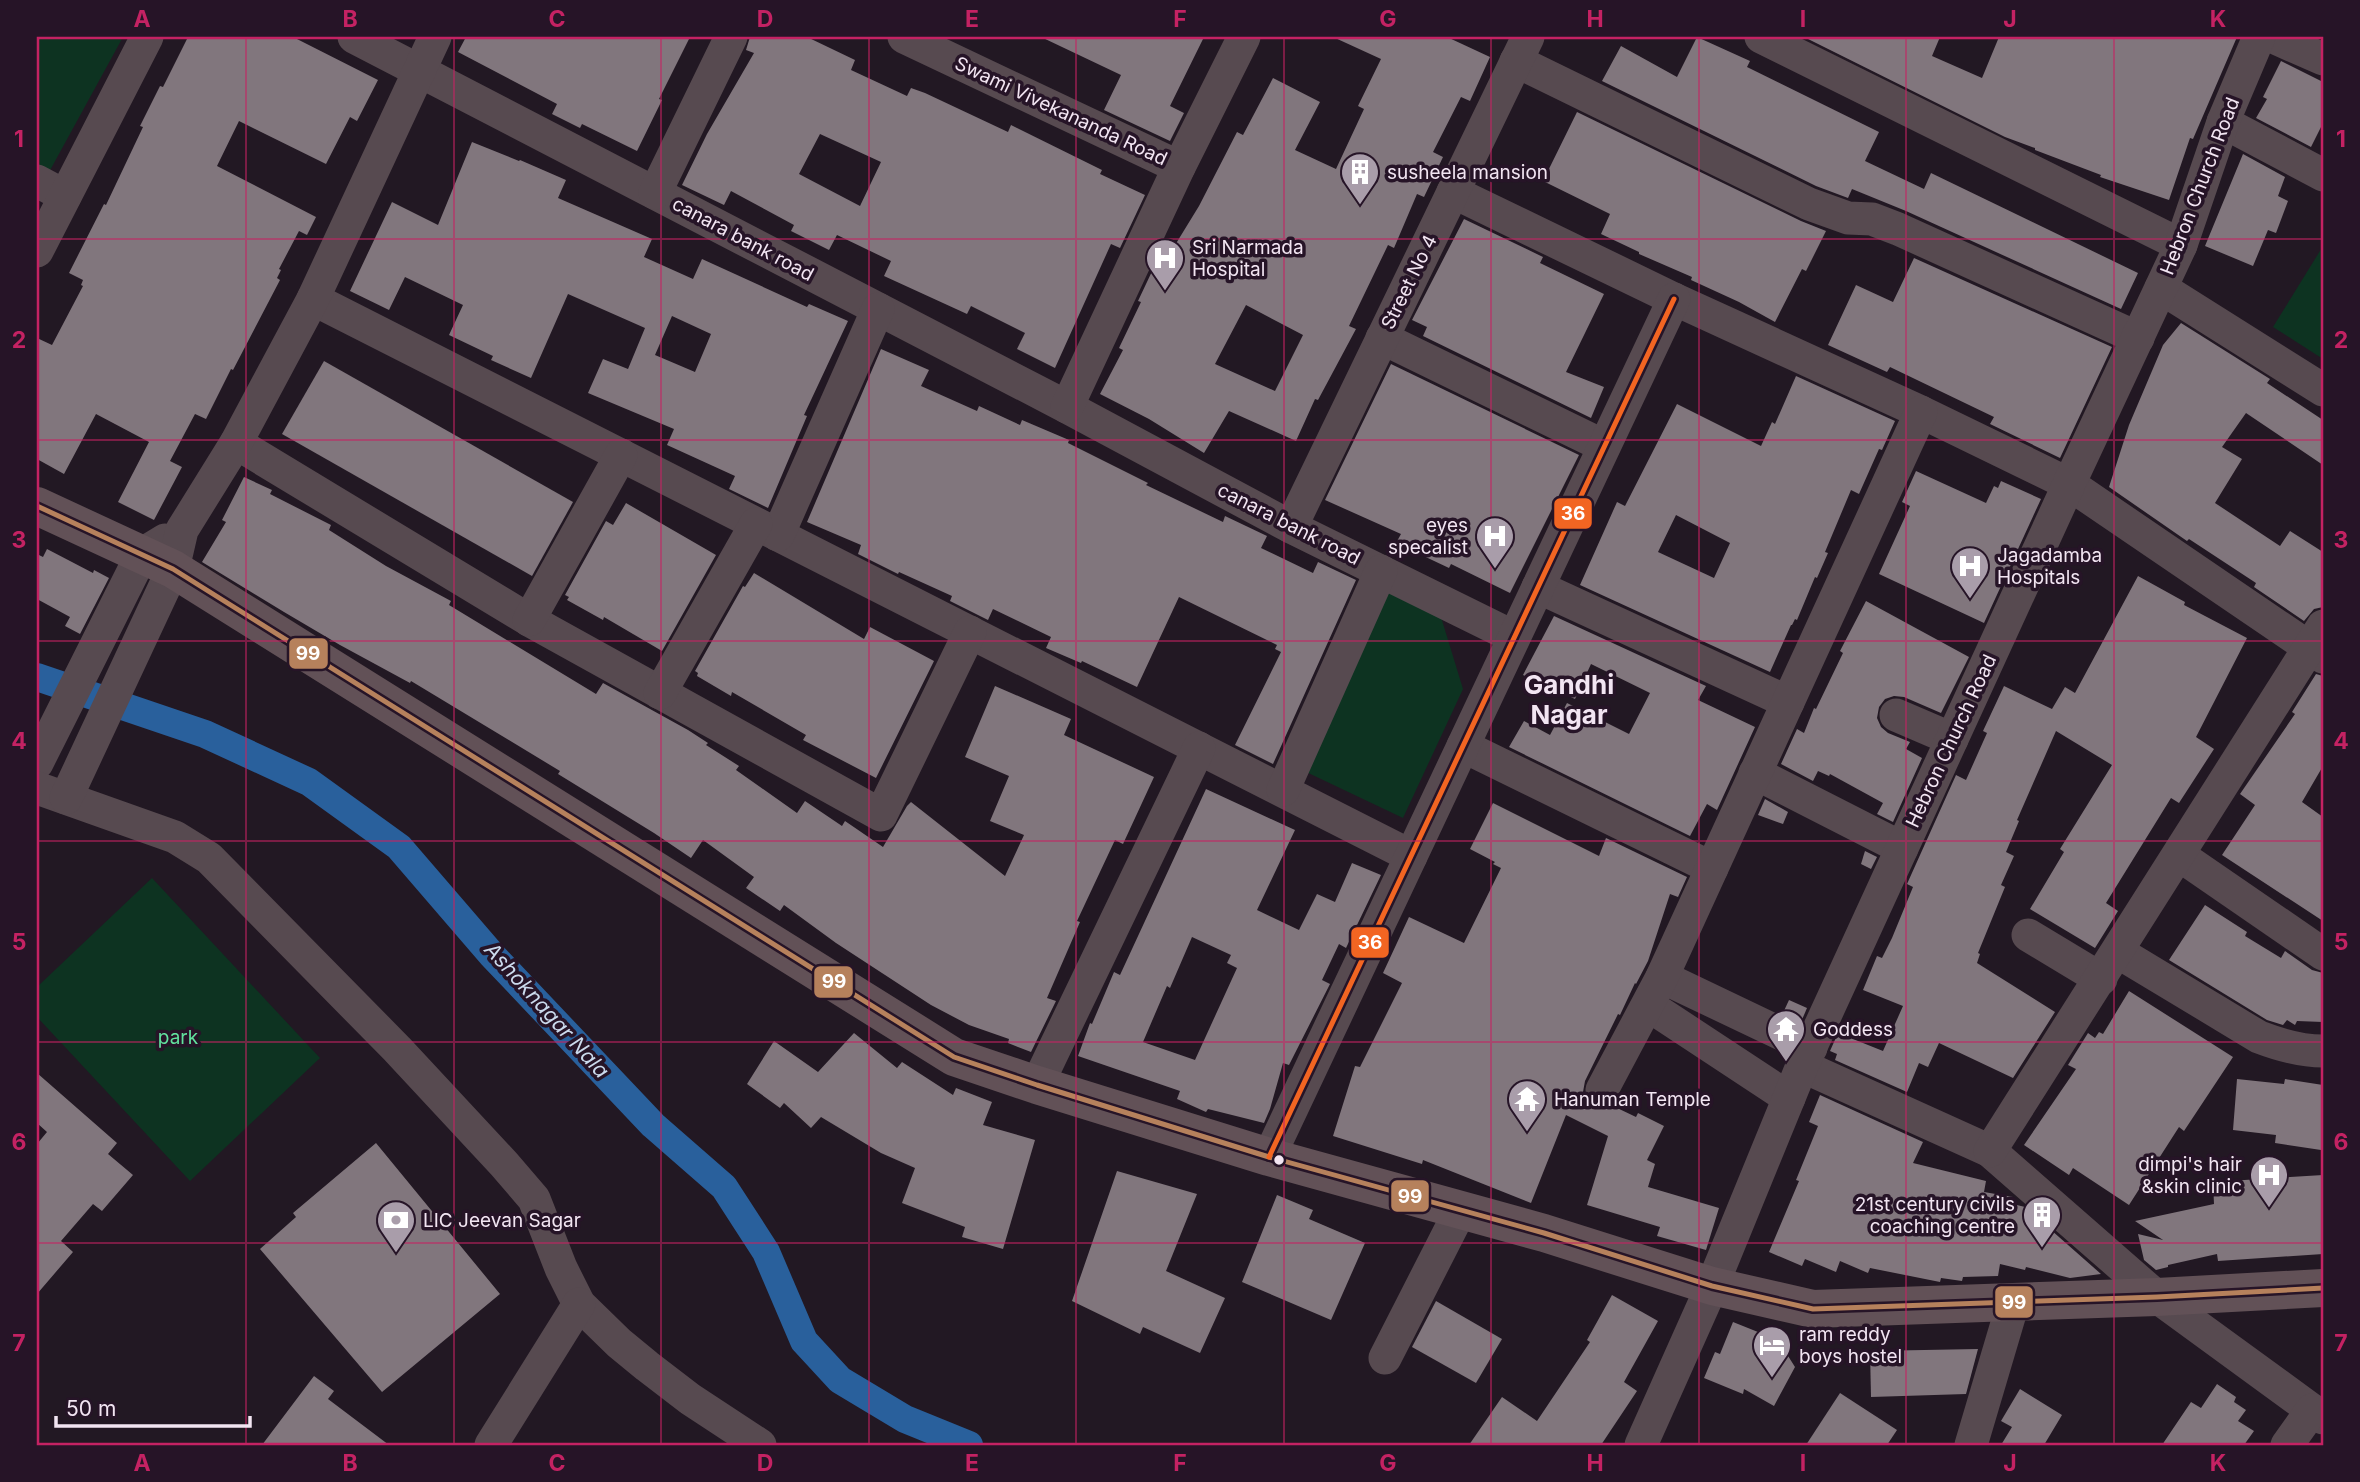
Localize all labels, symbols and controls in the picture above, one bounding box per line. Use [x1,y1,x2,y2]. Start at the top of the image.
text: A [133,5,151,33]
text: B [342,5,358,33]
text: C [548,5,566,33]
text: D [757,5,773,33]
text: E [965,5,979,33]
text: F [1173,5,1187,33]
text: G [1379,5,1397,33]
text: H [1586,5,1604,33]
text: I [1800,5,1806,33]
text: J [2003,5,2017,33]
text: K [2210,5,2226,33]
street label: Swami Vivekananda Road [951,52,1171,170]
street label: Hebron Church Road [2156,94,2244,278]
text: 1 [14,125,24,153]
text: 1 [2336,125,2346,153]
building icon: susheela mansion [1339,151,1381,206]
place label: susheela mansion [1387,161,1548,184]
street label: canara bank road [668,192,818,286]
street label: Street No 4 [1376,231,1442,333]
place label: Sri Narmada Hospital [1192,236,1304,281]
hospital icon: Sri Narmada Hospital [1144,237,1186,292]
text: 2 [12,326,26,354]
text: 2 [2334,326,2348,354]
street label: canara bank road [1214,478,1364,570]
line badge: 36 [1553,497,1593,530]
text: 36 [1561,502,1585,525]
place label: eyes specalist [1388,514,1468,559]
hospital icon: eyes specalist [1474,515,1516,570]
text: 3 [12,526,26,554]
text: 3 [2334,526,2348,554]
place label: Jagadamba Hospitals [1997,544,2102,589]
hospital icon: Jagadamba Hospitals [1949,545,1991,600]
line badge: 99 [288,637,329,670]
text: 99 [296,642,320,665]
street label: Hebron Church Road [1901,651,2001,831]
district label: Gandhi Nagar [1524,669,1614,730]
text: 4 [11,727,27,755]
text: 4 [2333,727,2349,755]
line badge: 36 [1350,926,1390,959]
text: 5 [12,928,26,956]
text: 5 [2334,928,2348,956]
text: 36 [1358,931,1382,954]
water label: Ashoknagar Nala [479,936,614,1083]
line badge: 99 [813,965,854,999]
text: 99 [822,970,846,993]
temple icon: Goddess [1765,1008,1807,1063]
place label: Goddess [1813,1018,1893,1041]
park label: park [158,1026,199,1049]
temple icon: Hanuman Temple [1506,1078,1548,1133]
place label: Hanuman Temple [1554,1088,1711,1111]
text: 6 [12,1128,26,1156]
text: 6 [2334,1128,2348,1156]
unlabelled marker [1272,1153,1286,1167]
place label: dimpi's hair &skin clinic [2138,1153,2242,1198]
hospital icon: dimpi's hair &skin clinic [2248,1154,2290,1209]
line badge: 99 [1390,1179,1430,1213]
text: 99 [1398,1185,1422,1208]
place label: 21st century civils coaching centre [1855,1193,2015,1238]
building icon: 21st century civils coaching centre [2021,1194,2063,1249]
bank icon: LIC Jeevan Sagar [375,1199,417,1254]
place label: LIC Jeevan Sagar [423,1209,581,1232]
line badge: 99 [1994,1285,2034,1319]
text: 99 [2002,1291,2026,1314]
place label: ram reddy boys hostel [1799,1323,1902,1368]
hotel icon: ram reddy boys hostel [1751,1324,1793,1379]
text: 7 [12,1329,26,1357]
text: 7 [2334,1329,2348,1357]
scale bar [56,1384,250,1428]
text: 50 m [66,1396,116,1421]
text: A [133,1449,151,1477]
text: B [342,1449,358,1477]
text: C [548,1449,566,1477]
text: D [757,1449,773,1477]
text: E [965,1449,979,1477]
text: F [1173,1449,1187,1477]
text: G [1379,1449,1397,1477]
text: H [1586,1449,1604,1477]
text: I [1800,1449,1806,1477]
text: J [2003,1449,2017,1477]
text: K [2210,1449,2226,1477]

